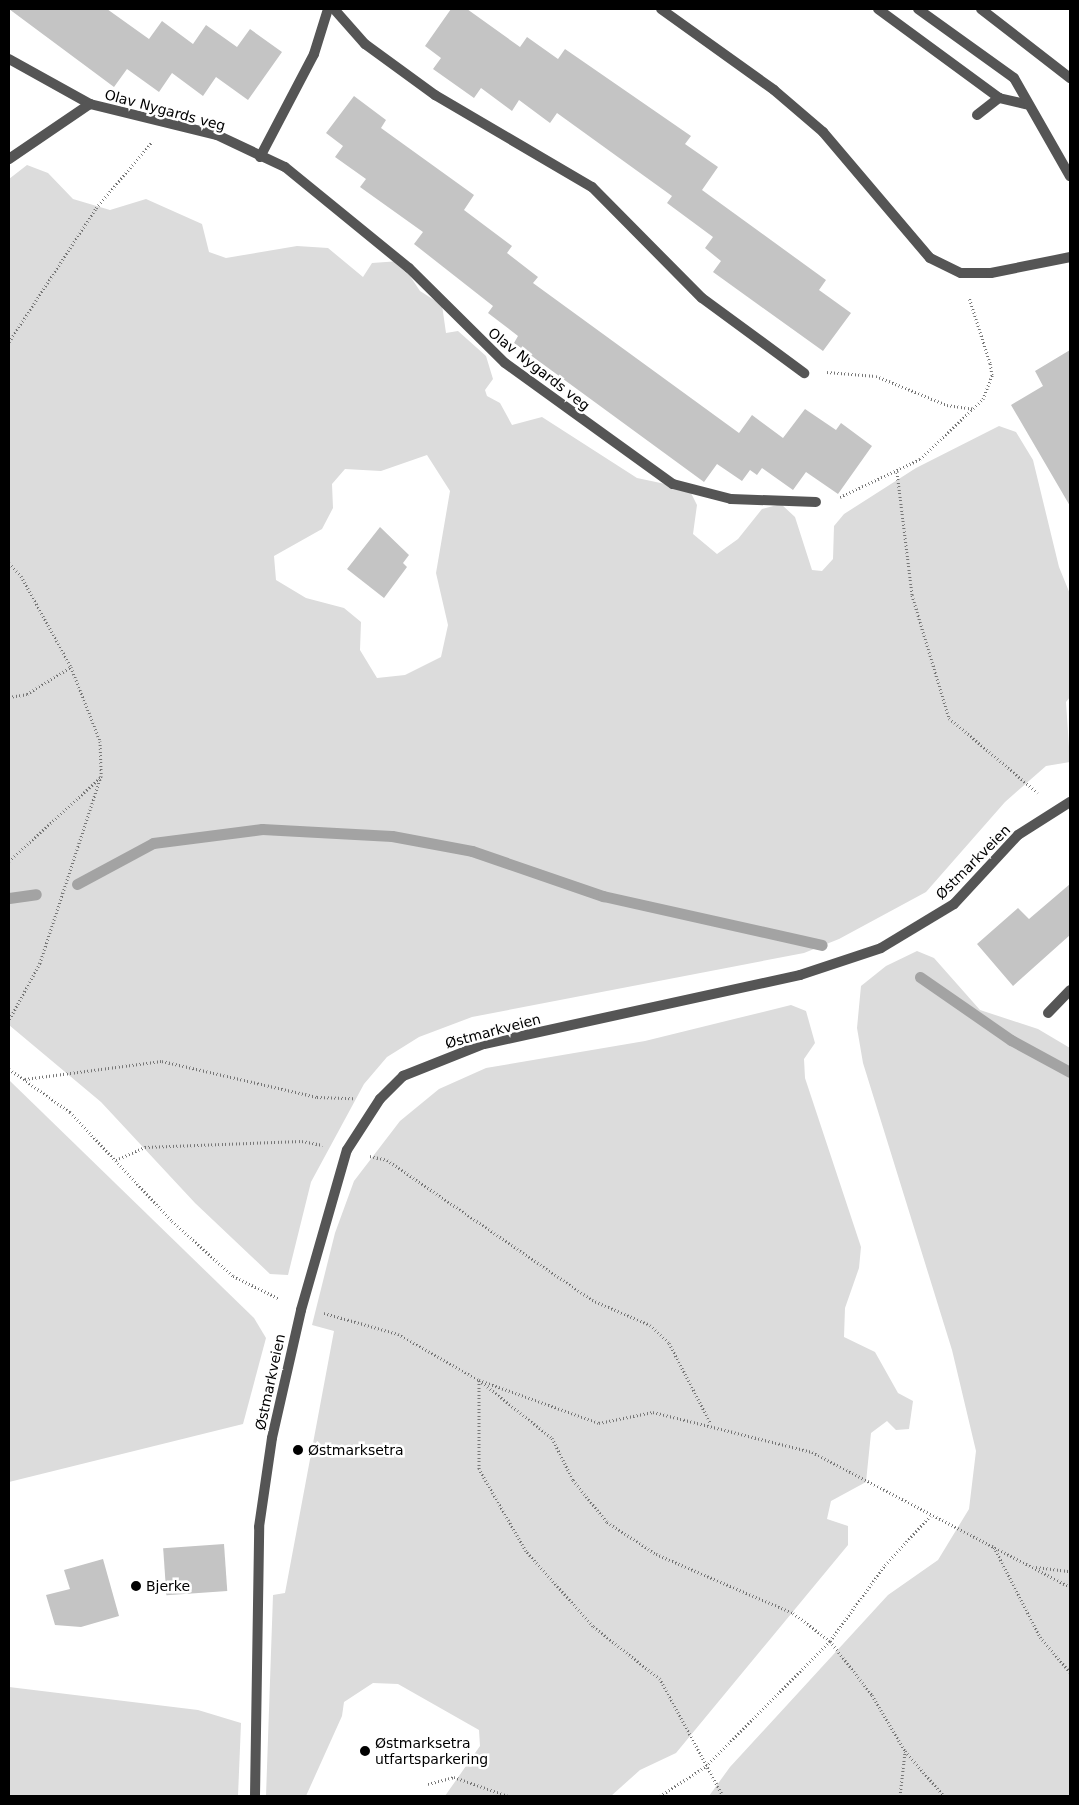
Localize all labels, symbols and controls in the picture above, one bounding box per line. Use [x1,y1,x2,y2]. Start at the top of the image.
street label: Olav Nygards veg [103,86,227,134]
street label: Olav Nygards veg [485,324,593,414]
street label: Østmarkveien [932,821,1014,903]
street label: Østmarkveien [443,1010,543,1052]
street label: Østmarkveien [252,1332,288,1432]
place label: Østmarksetra [308,1442,404,1458]
marker: Østmarksetra [292,1444,304,1456]
place label: Bjerke [146,1578,190,1594]
marker: Bjerke [130,1580,142,1592]
place label: Østmarksetra utfartsparkering [375,1735,488,1768]
marker: Østmarksetra utfartsparkering [359,1745,371,1757]

